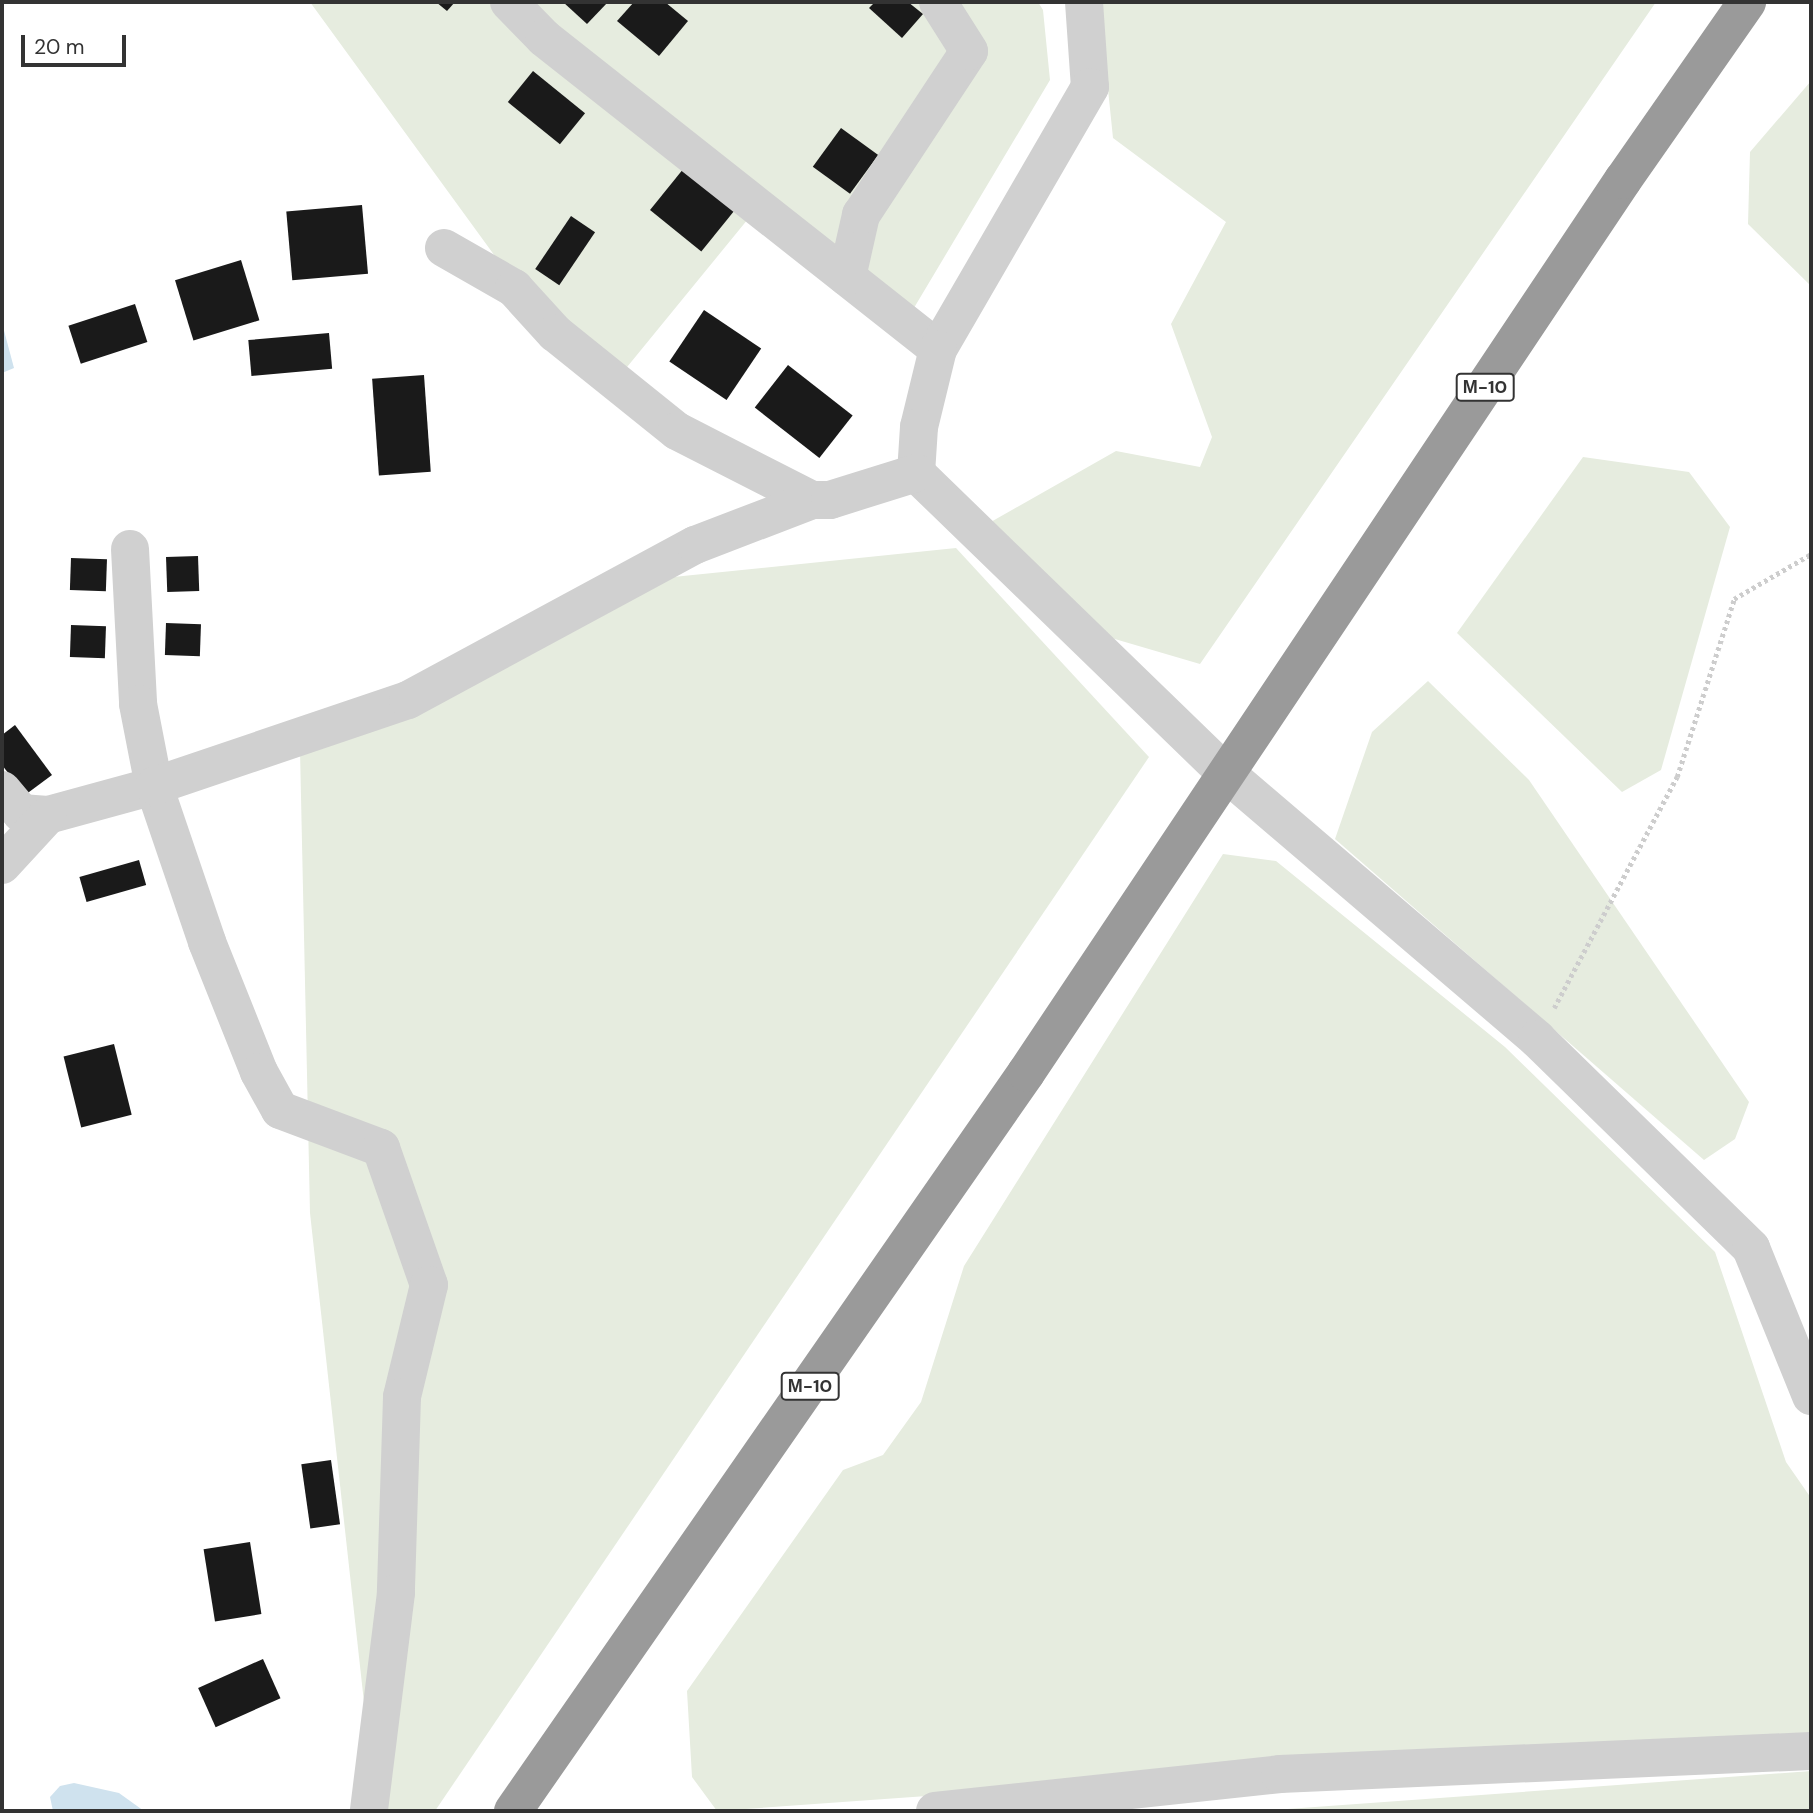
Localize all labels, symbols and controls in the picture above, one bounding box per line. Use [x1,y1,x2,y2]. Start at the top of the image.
scale bar [24,21,130,65]
text: 20 m [34,33,85,61]
road number: М-10 [1455,372,1515,402]
road number: М-10 [780,1372,840,1400]

